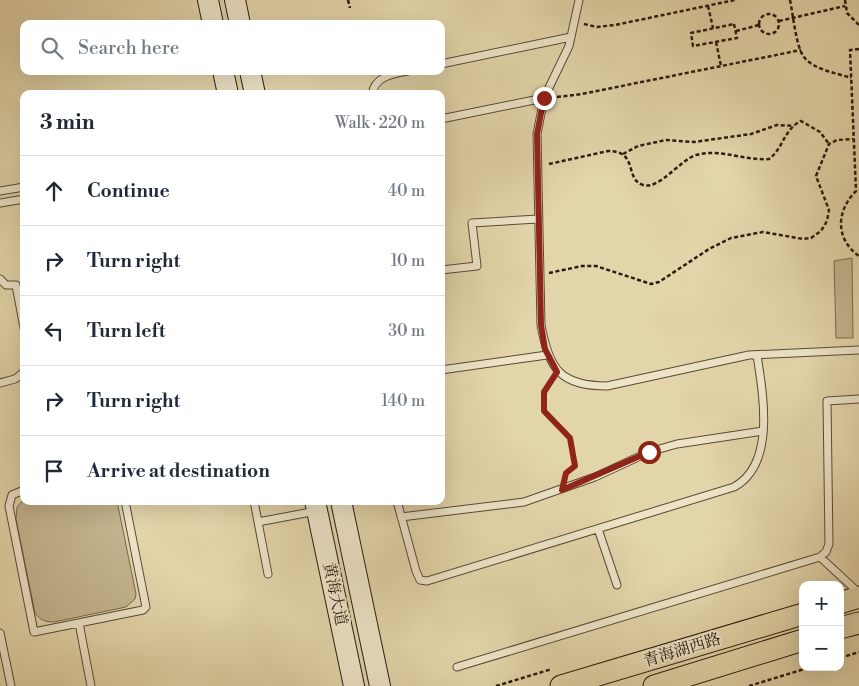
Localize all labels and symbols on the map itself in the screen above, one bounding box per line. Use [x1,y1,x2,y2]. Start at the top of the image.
route end [533,87,556,110]
route start [638,441,661,464]
street label: 黄海大道 [319,561,351,627]
street label: 青海湖西路 [641,629,723,671]

